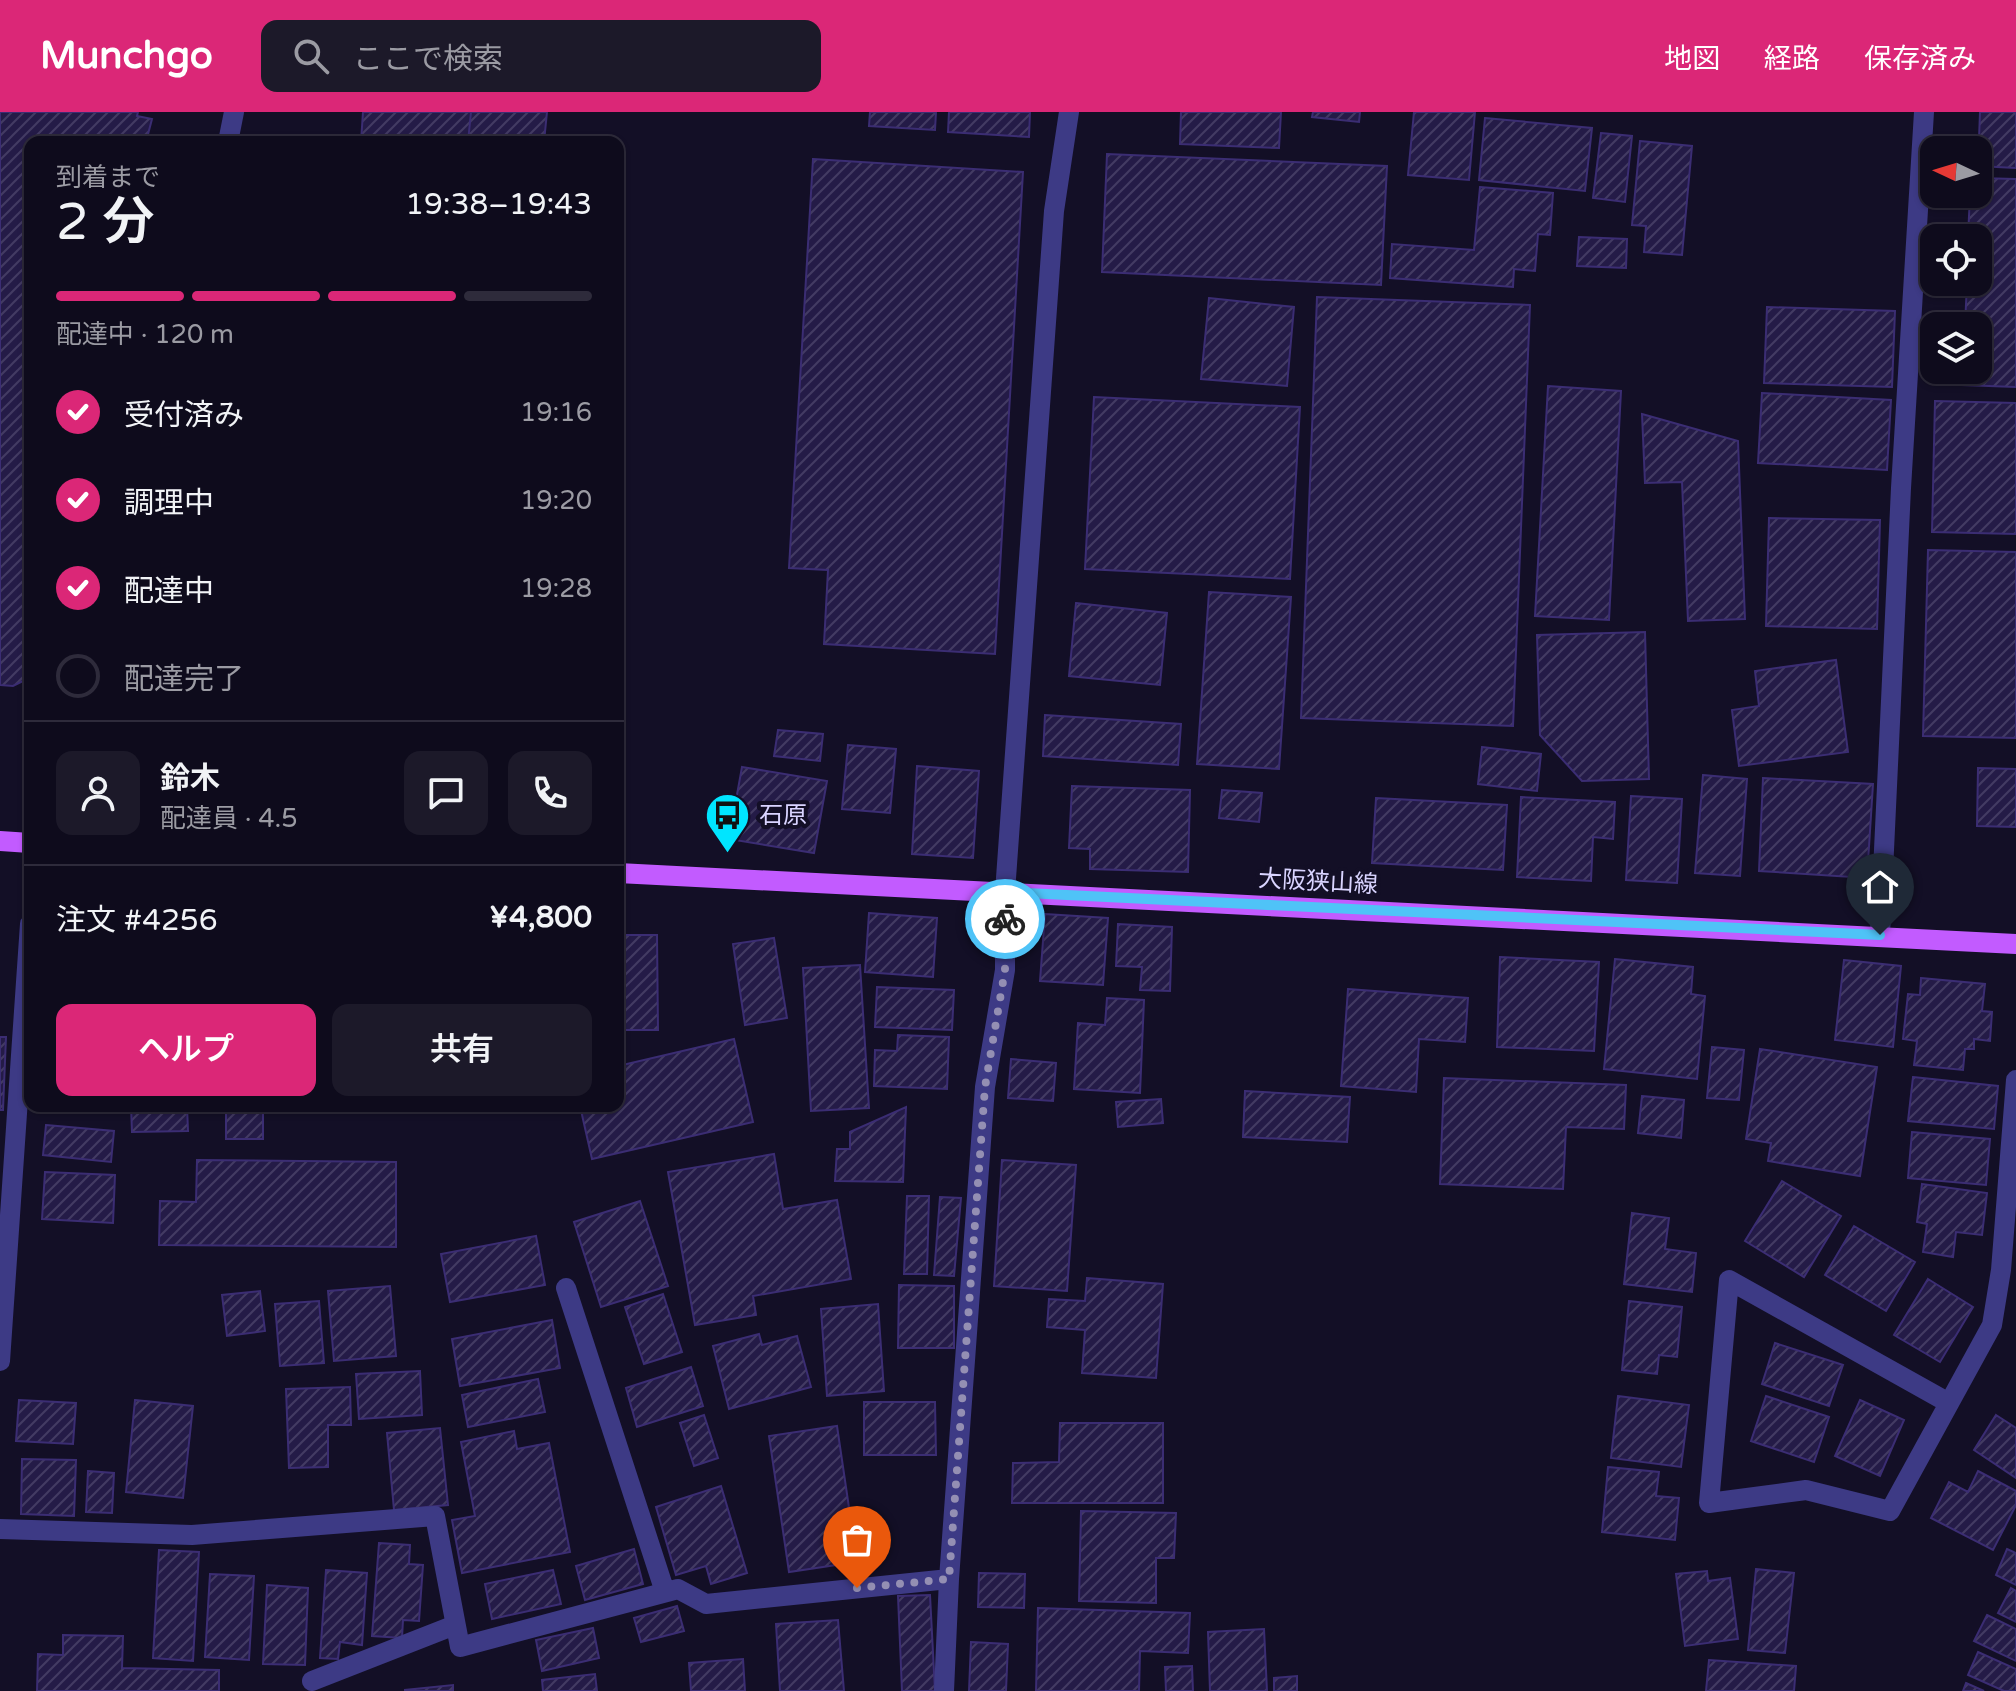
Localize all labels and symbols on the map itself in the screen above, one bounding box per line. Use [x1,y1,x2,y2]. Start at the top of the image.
north arrow [1920,136,1992,208]
bus stop icon: 石原 [704,791,752,854]
place label: 石原 [759,801,807,830]
pin [1846,853,1914,935]
street label: 大阪狭山線 [1257,864,1379,900]
courier [965,879,1045,959]
pin [823,1506,891,1588]

